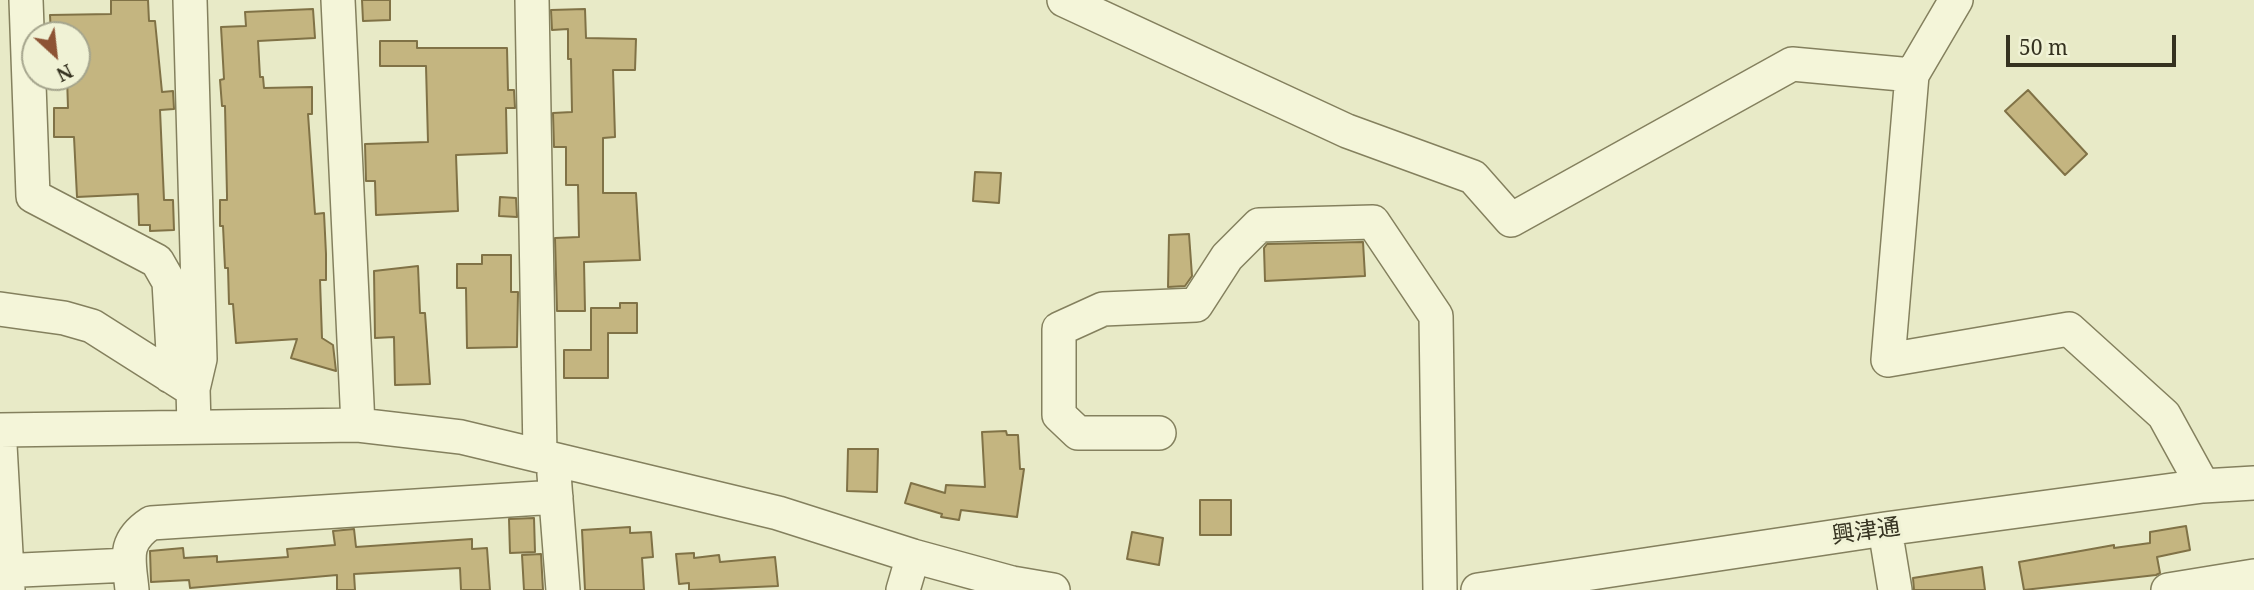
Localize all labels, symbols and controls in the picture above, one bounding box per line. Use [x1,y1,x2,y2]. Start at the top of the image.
north arrow [21,21,91,91]
scale bar [2009,21,2179,65]
text: 50 m [2019,33,2068,61]
text: N [52,58,77,88]
street label: 興津通 [1830,514,1902,550]

